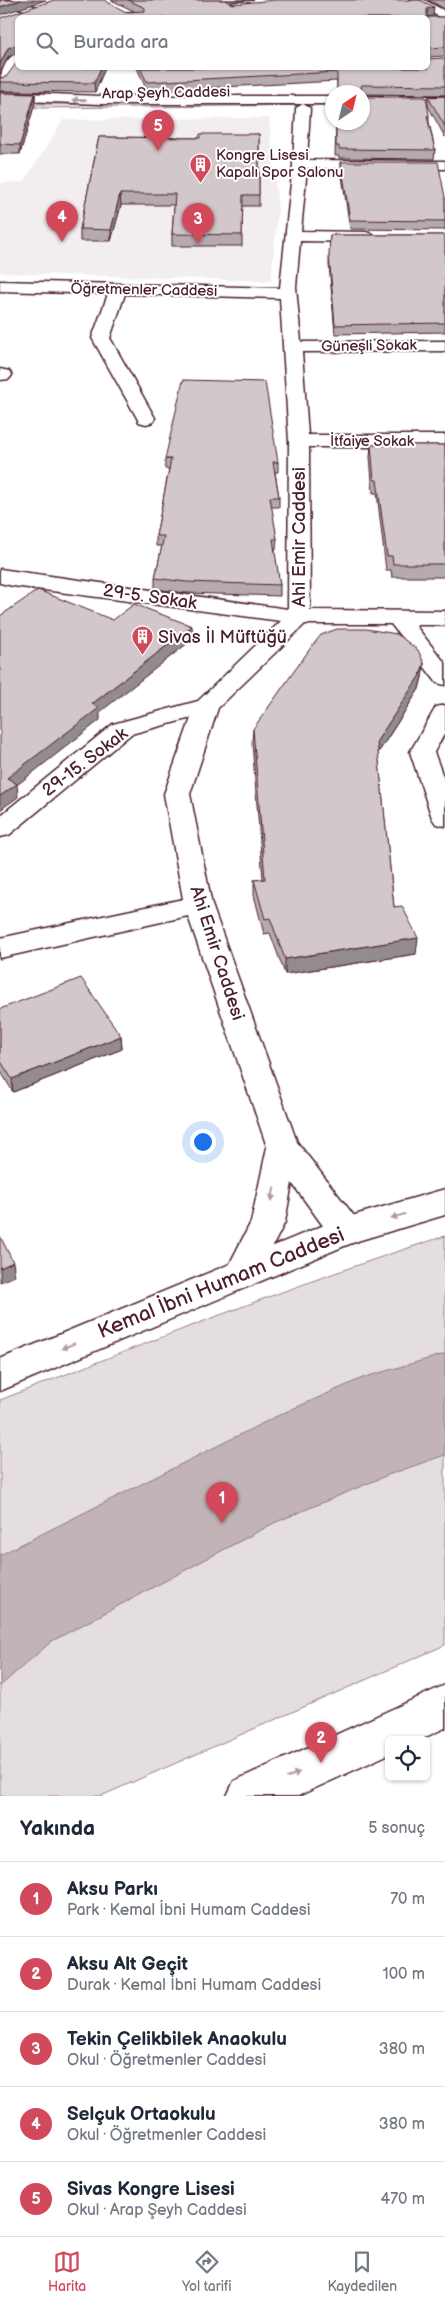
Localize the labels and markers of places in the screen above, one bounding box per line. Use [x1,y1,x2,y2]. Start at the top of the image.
pin: 5 [142,110,174,151]
place label: Kongre Lisesi Kapalı Spor Salonu [216,146,343,182]
building icon: Kongre Lisesi Kapalı Spor Salonu [188,152,212,183]
pin: 4 [46,201,78,242]
pin: 3 [182,203,214,244]
building icon: Sivas İl Müftüğü [130,625,154,656]
place label: Sivas İl Müftüğü [158,626,287,648]
pin: 1 [206,1482,238,1523]
pin: 2 [305,1722,337,1763]

